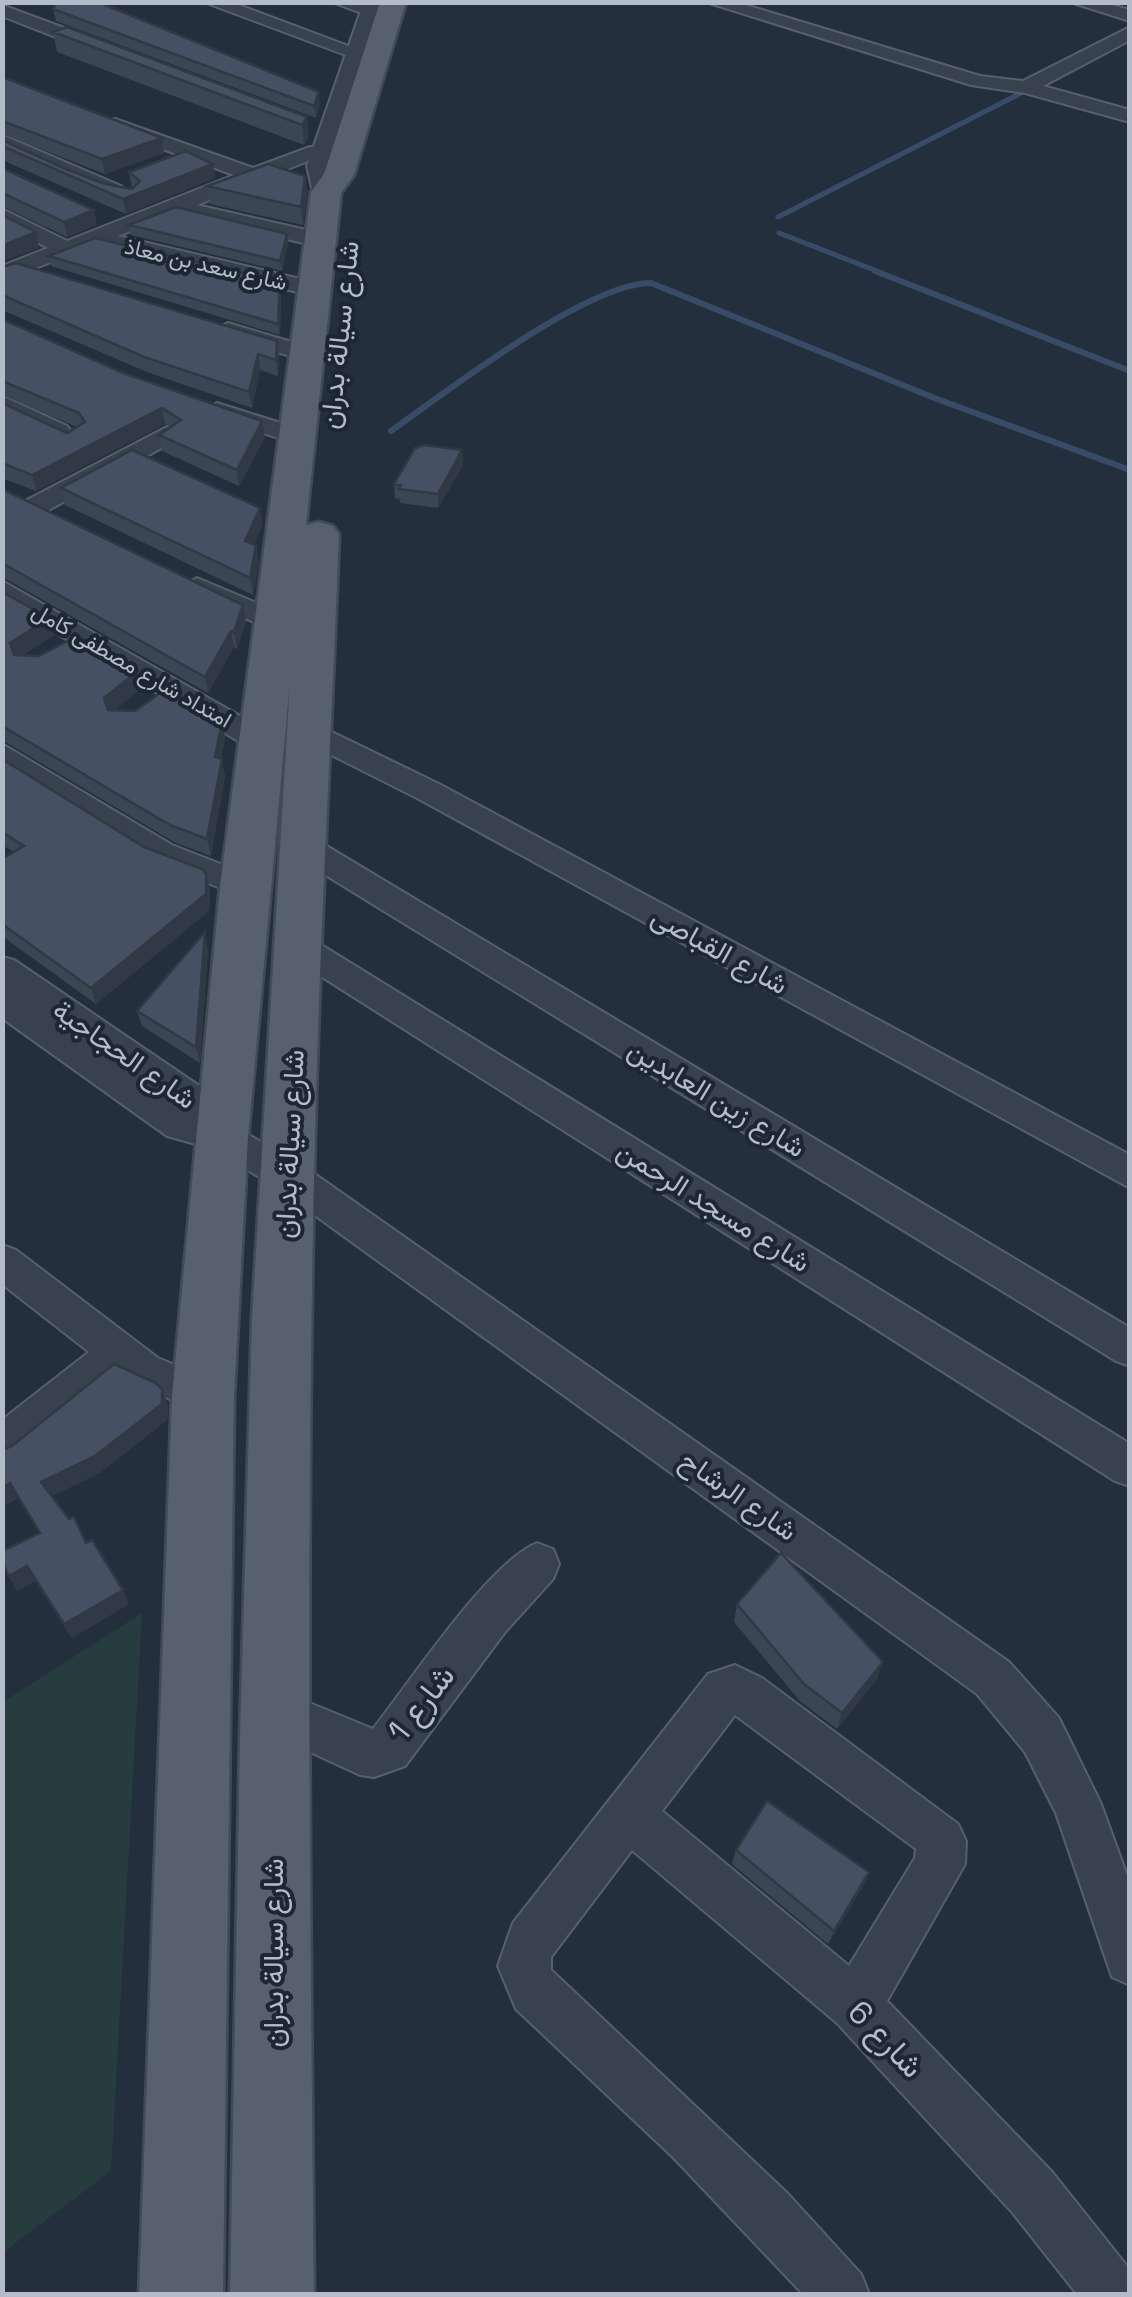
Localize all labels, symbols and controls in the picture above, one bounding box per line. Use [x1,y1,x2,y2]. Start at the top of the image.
street label: شارع سعد بن معاذ [122,232,290,297]
street label: شارع سيالة بدران [311,239,368,431]
street label: امتداد شارع مصطفى كامل [27,596,237,734]
street label: شارع القباصى [645,898,795,1003]
street label: شارع الحجاجية [46,991,204,1117]
street label: شارع زين العابدين [621,1031,812,1166]
street label: شارع سيالة بدران [266,1049,313,1239]
street label: شارع مسجد الرحمن [610,1132,817,1281]
street label: شارع الرشاح [673,1442,805,1549]
street label: شارع 1 [379,1657,465,1750]
street label: شارع سيالة بدران [255,1858,292,2048]
street label: شارع 6 [838,1992,932,2087]

